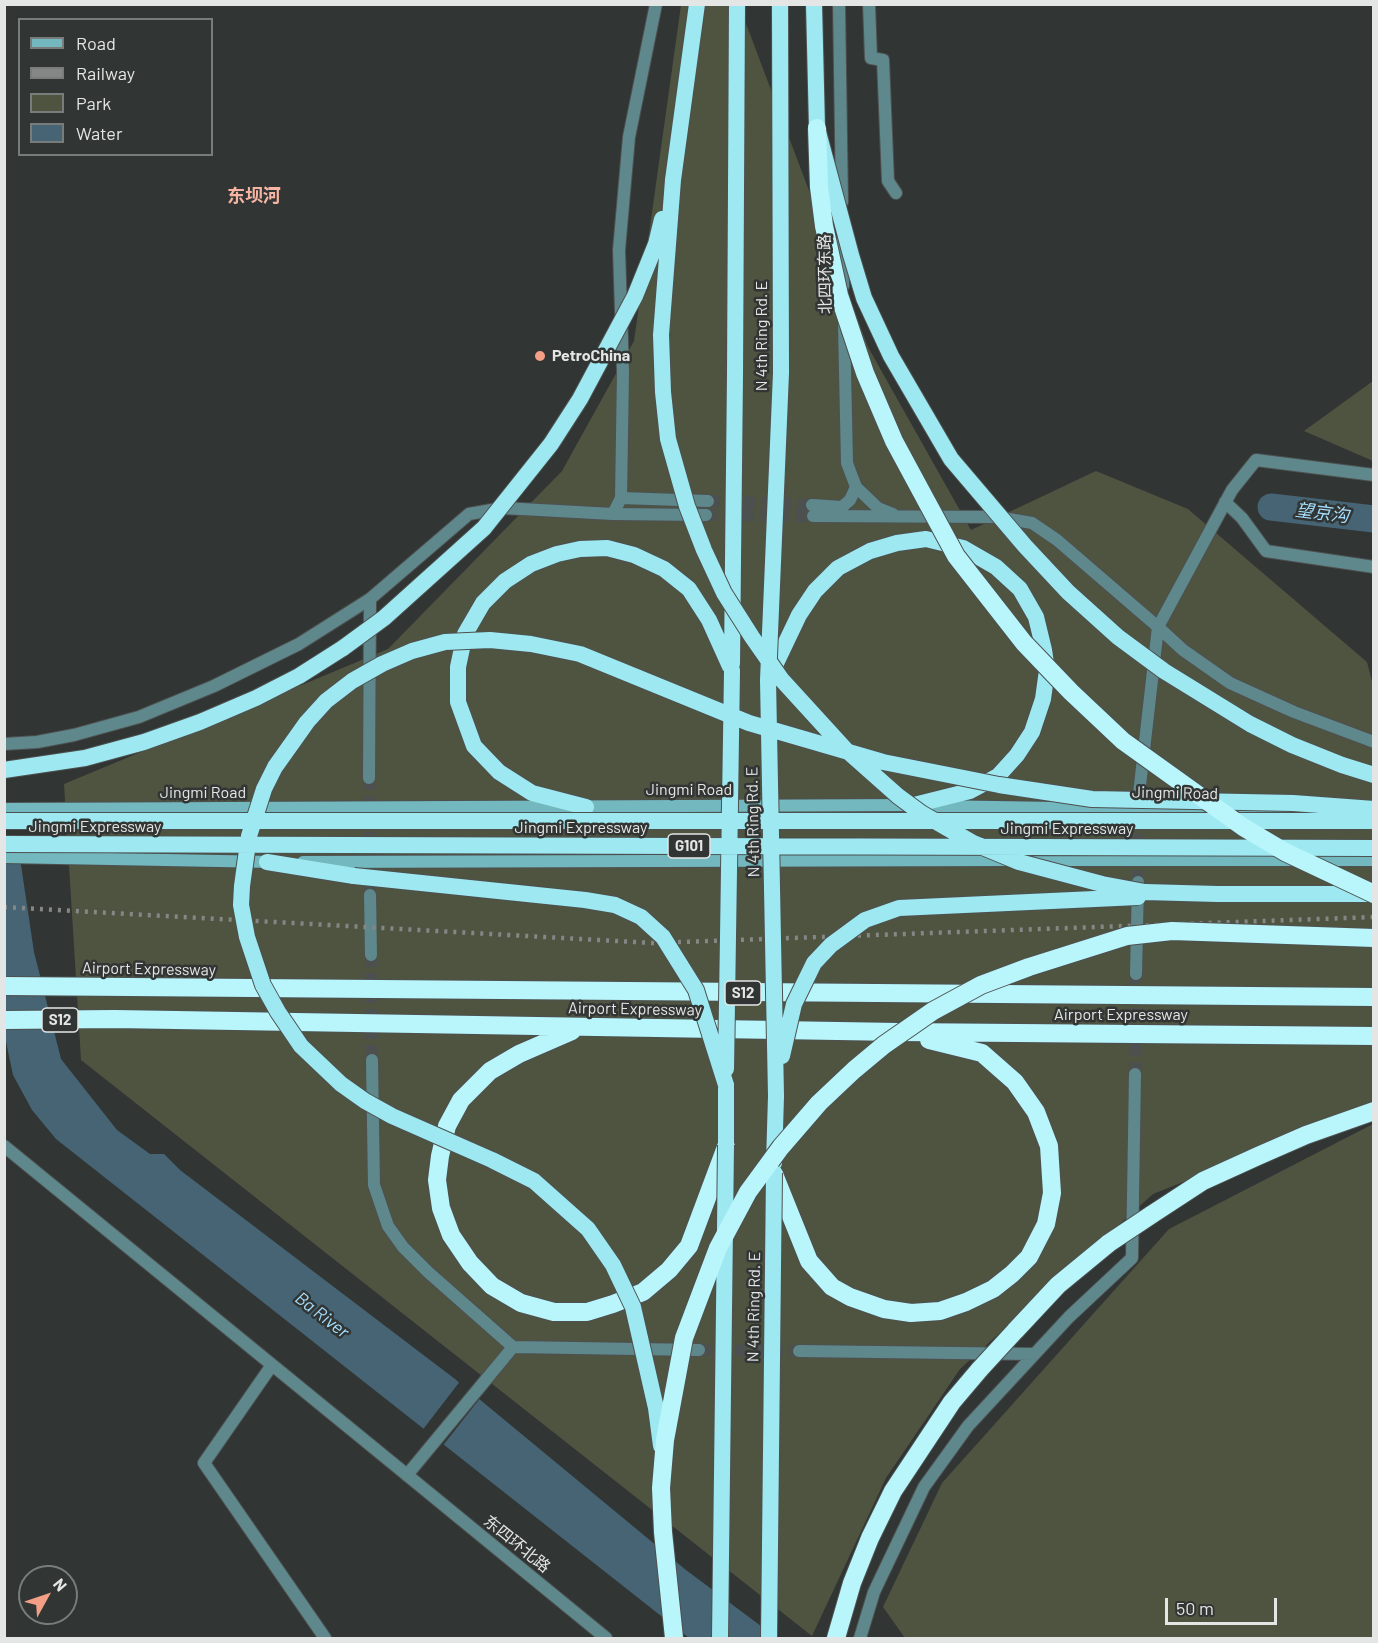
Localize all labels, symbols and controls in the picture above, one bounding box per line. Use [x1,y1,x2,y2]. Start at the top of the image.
legend [18,18,213,156]
text: Road [76,32,116,54]
text: Railway [76,62,135,84]
text: Park [76,92,111,114]
text: Water [76,122,123,144]
district label: 东坝河 [227,185,281,207]
street label: 北四环东路 [815,234,835,314]
street label: N 4th Ring Rd. E [752,281,772,391]
place label: PetroChina [552,346,630,366]
marker: PetroChina [533,349,547,363]
water label: 望京沟 [1294,499,1350,527]
street label: N 4th Ring Rd. E [742,767,764,877]
street label: Jingmi Road [646,780,732,800]
street label: Jingmi Road [160,783,246,803]
street label: Jingmi Road [1132,783,1218,803]
street label: Jingmi Expressway [29,817,161,837]
street label: Jingmi Expressway [515,818,647,838]
street label: Jingmi Expressway [1001,819,1133,839]
road number: G101 [668,834,710,858]
street label: Airport Expressway [82,958,216,980]
road number: S12 [725,981,761,1005]
street label: Airport Expressway [568,998,702,1020]
street label: Airport Expressway [1054,1005,1188,1025]
road number: S12 [42,1008,78,1032]
street label: N 4th Ring Rd. E [743,1252,765,1362]
water label: Ba River [291,1287,353,1343]
street label: 东四环北路 [480,1511,554,1577]
north arrow [18,1565,78,1625]
text: N [50,1574,71,1595]
scale bar [1168,1586,1280,1624]
text: 50 m [1176,1597,1214,1619]

